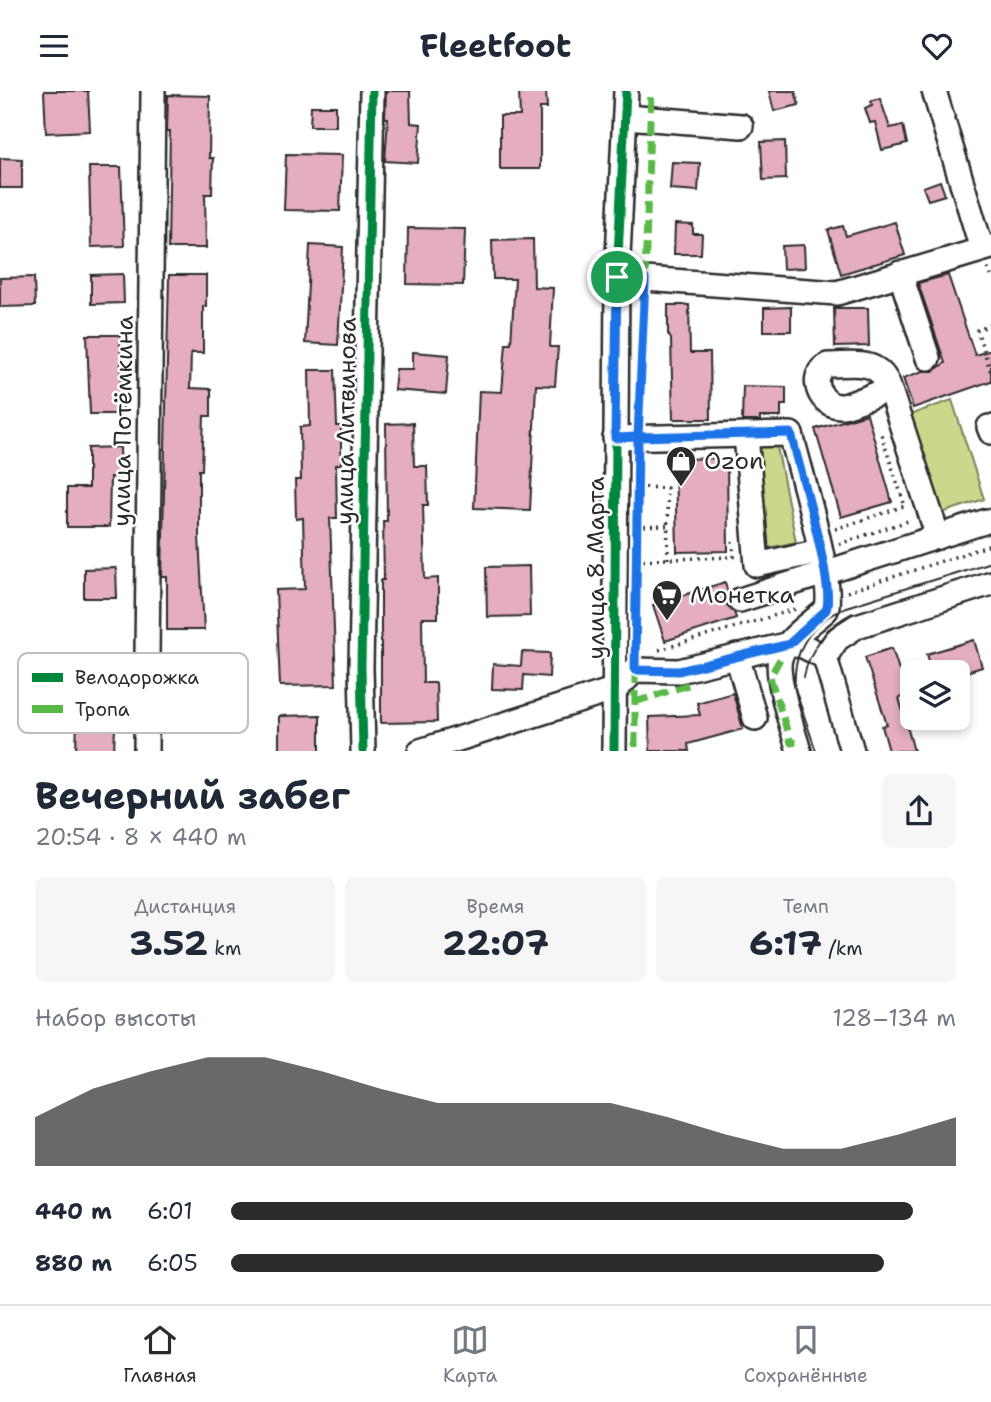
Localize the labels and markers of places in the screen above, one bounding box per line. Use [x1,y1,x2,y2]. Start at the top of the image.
pin [587,247,647,307]
shop icon: Ozon [664,444,698,488]
place label: Ozon [704,445,764,477]
supermarket icon: Монетка [650,578,684,622]
place label: Монетка [690,579,794,611]

